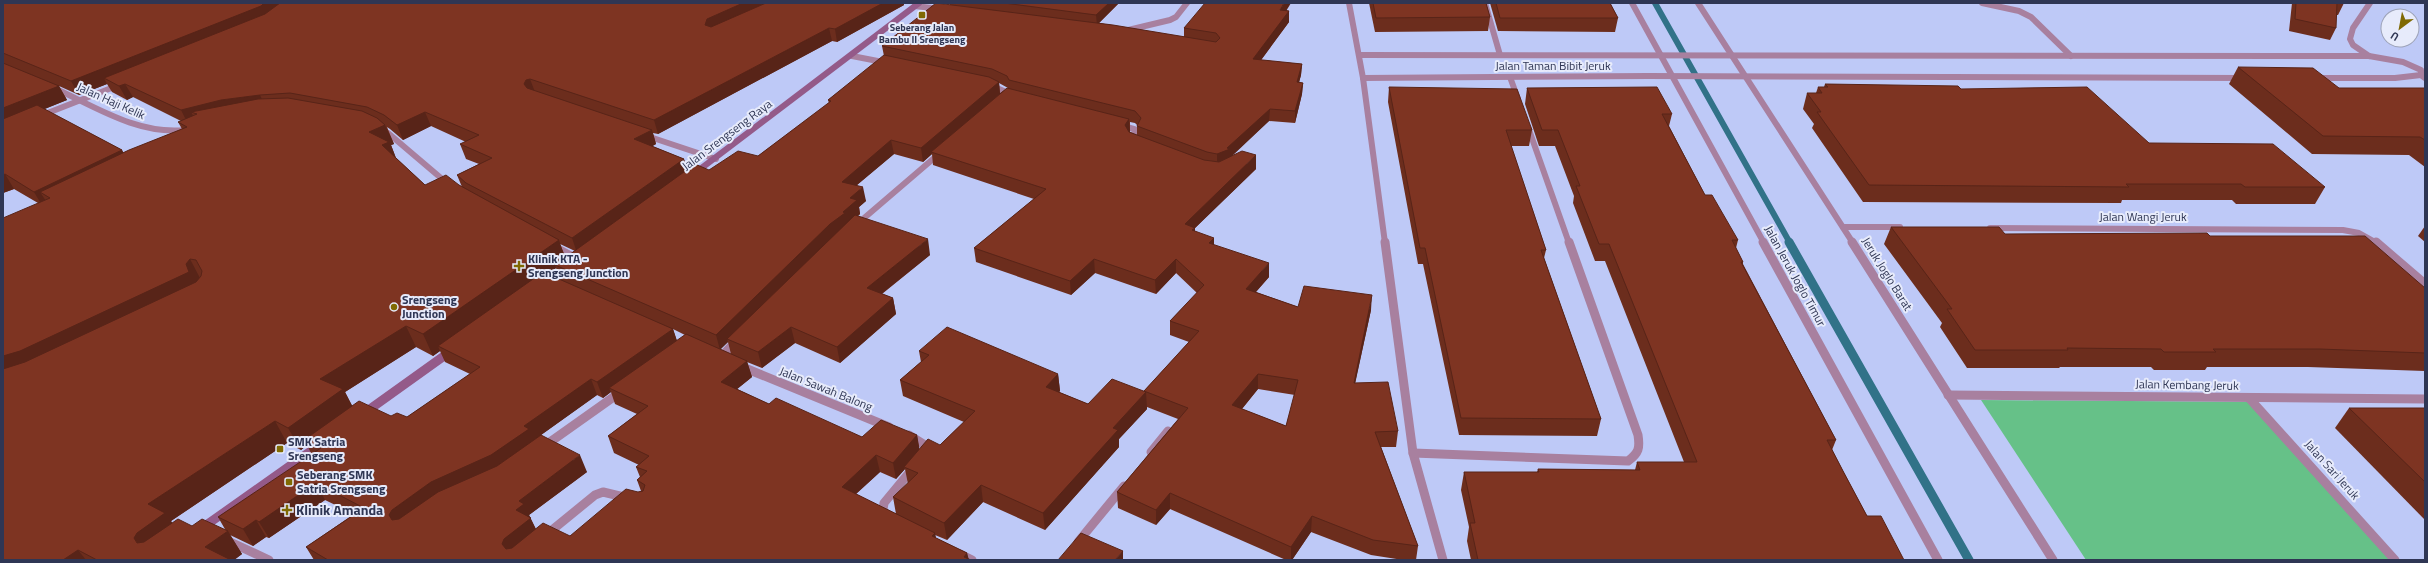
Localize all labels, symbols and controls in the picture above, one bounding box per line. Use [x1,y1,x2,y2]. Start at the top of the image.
north arrow [2380,8,2420,48]
marker: Seberang Jalan Bambu II Srengseng [917,10,927,20]
place label: Seberang Jalan Bambu II Srengseng [879,20,966,47]
text: U [2387,28,2402,45]
street label: Jalan Taman Bibit Jeruk [1495,56,1611,75]
street label: Jalan Haji Kelik [74,77,149,124]
street label: Jalan Srengseng Raya [678,94,776,175]
street label: Jalan Wangi Jeruk [2099,207,2187,226]
street label: Jalan Jeruk Joglo Timur [1760,222,1831,330]
street label: Jeruk Joglo Barat [1857,233,1918,315]
place label: Klinik KTA - Srengseng Junction [528,249,628,282]
marker: Klinik KTA - Srengseng Junction [513,260,525,272]
place label: Srengseng Junction [402,290,458,323]
marker: Srengseng Junction [389,302,399,312]
street label: Jalan Sawah Balong [777,361,876,416]
street label: Jalan Kembang Jeruk [2135,374,2239,395]
place label: SMK Satria Srengseng [288,432,345,465]
street label: Jalan Sari Jeruk [2300,435,2365,504]
marker: SMK Satria Srengseng [275,444,285,454]
place label: Seberang SMK Satria Srengseng [297,465,386,498]
marker: Seberang SMK Satria Srengseng [284,477,294,487]
place label: Klinik Amanda [296,499,383,520]
marker: Klinik Amanda [281,504,293,516]

